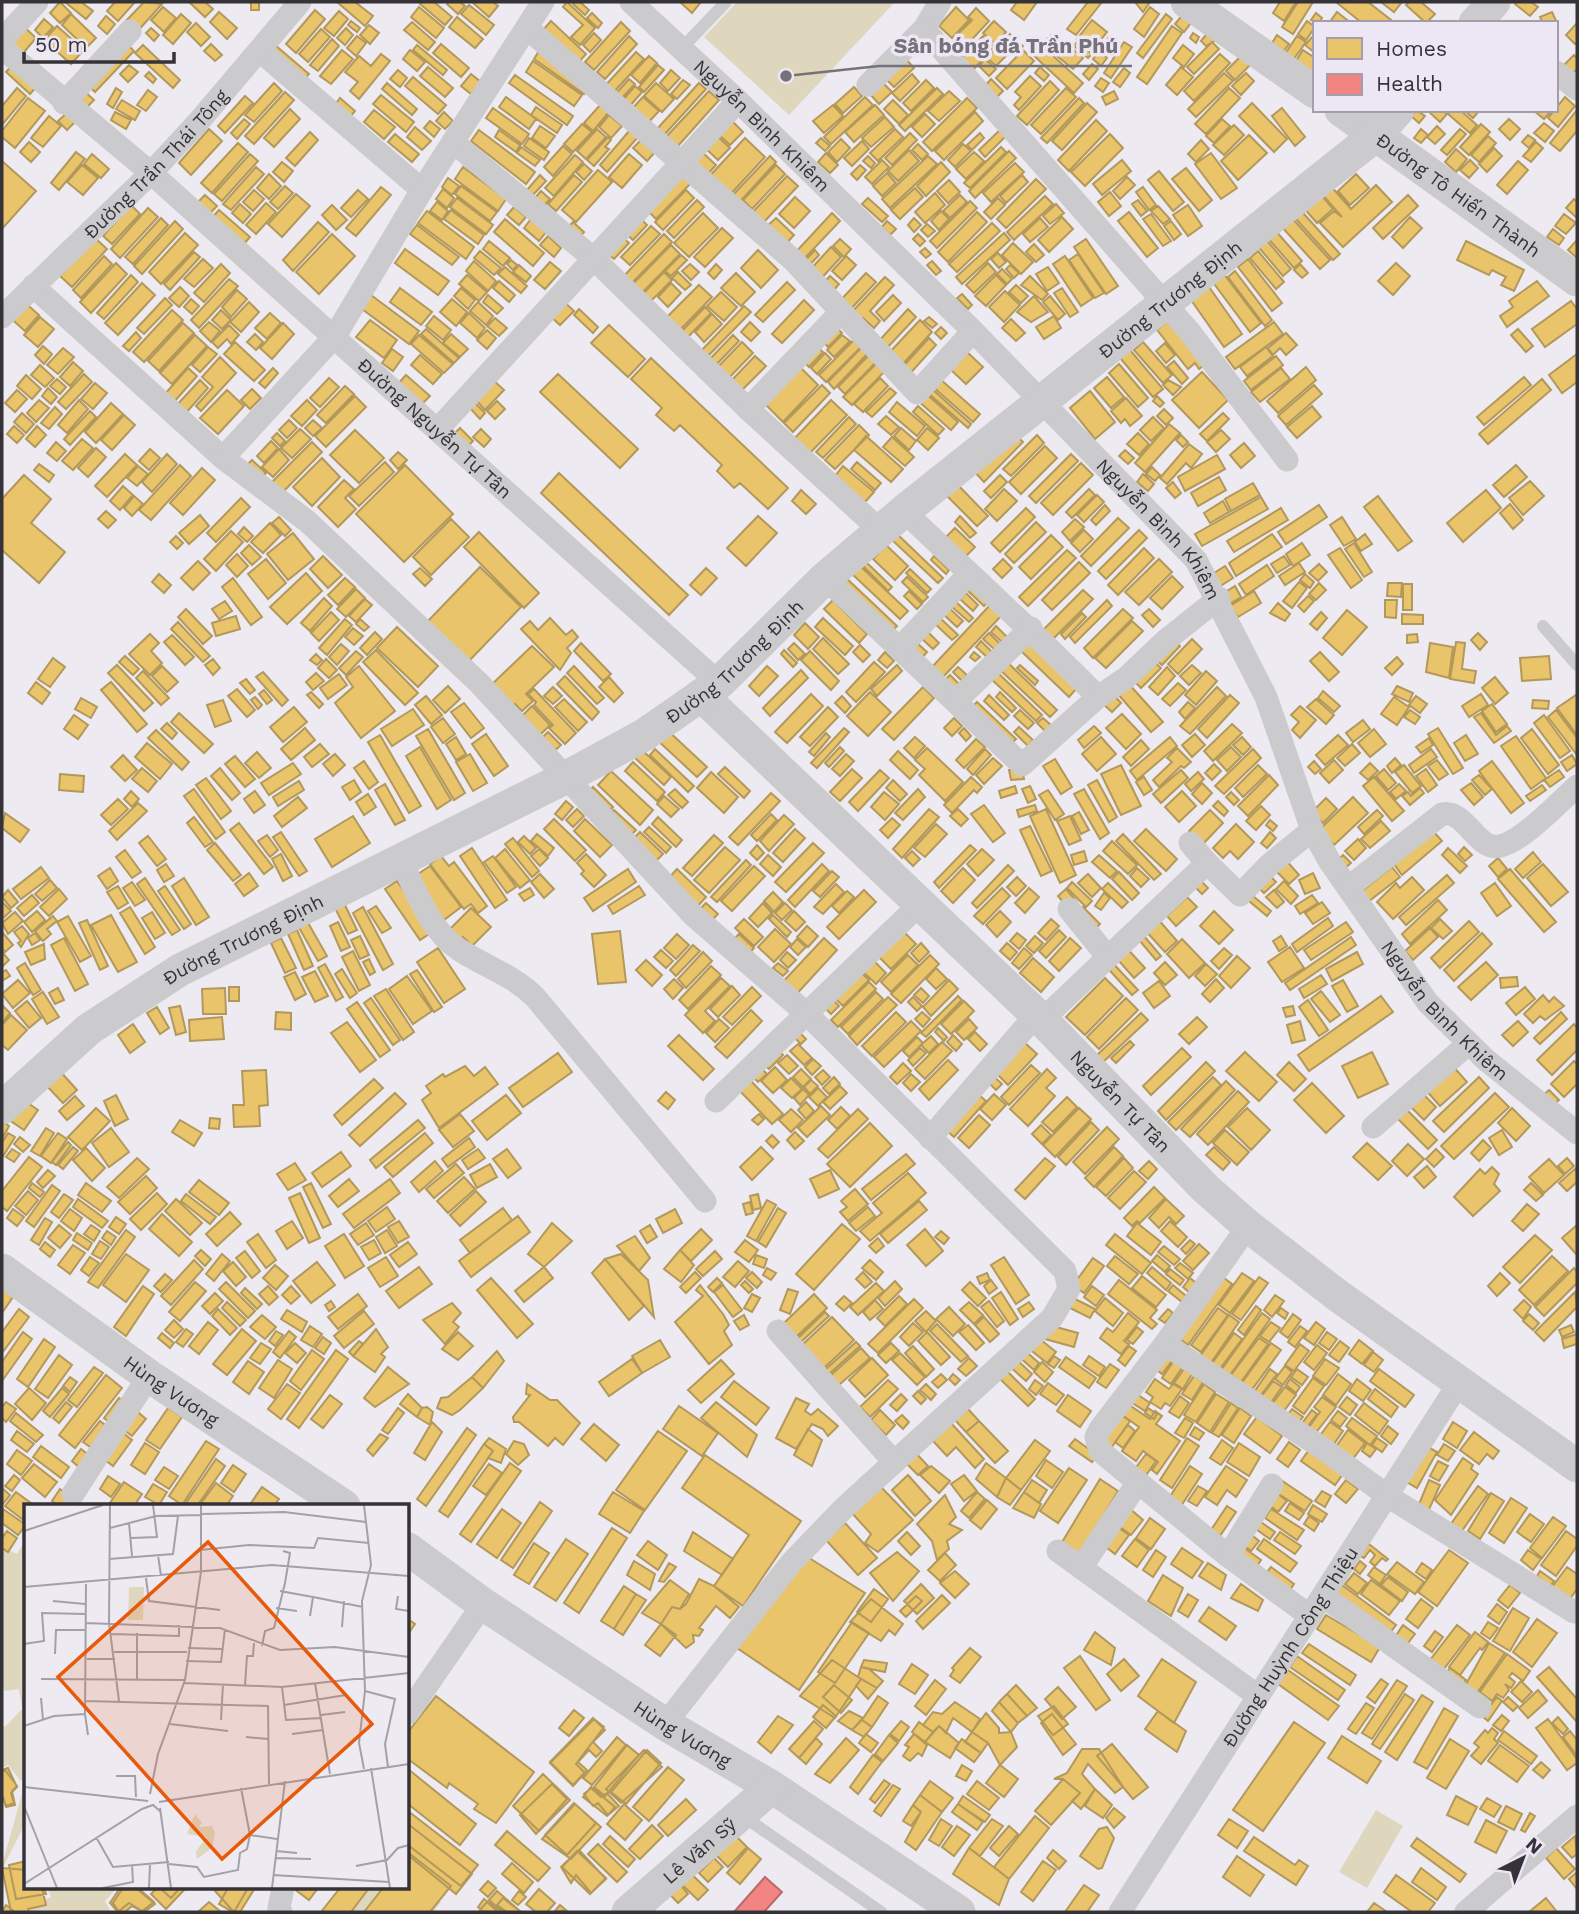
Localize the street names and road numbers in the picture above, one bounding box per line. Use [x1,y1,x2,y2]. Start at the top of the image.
street label: Nguyễn Bình Khiêm [689,55,835,197]
street label: Đường Trần Thái Tông [79,84,234,244]
street label: Đường Tô Hiến Thành [1372,128,1545,262]
street label: Đường Trương Định [1094,236,1246,364]
street label: Đường Nguyễn Tự Tân [353,353,517,504]
street label: Nguyễn Bình Khiêm [1091,454,1225,604]
street label: Đường Trương Định [661,595,808,729]
street label: Đường Trương Định [159,889,327,990]
street label: Nguyễn Bình Khiêm [1376,936,1513,1085]
street label: Nguyễn Tự Tân [1065,1045,1175,1158]
street label: Hùng Vương [119,1351,224,1432]
street label: Đường Huỳnh Công Thiệu [1218,1542,1363,1752]
street label: Hùng Vương [629,1696,736,1773]
street label: Lê Văn Sỹ [658,1813,741,1889]

